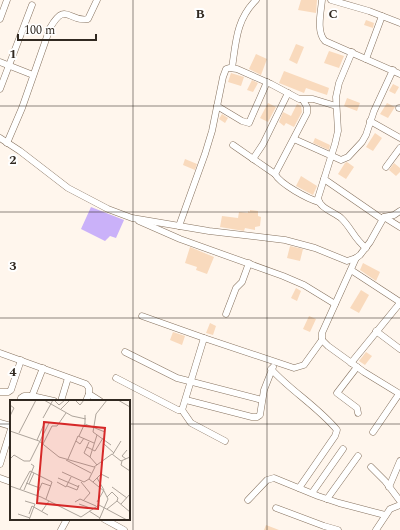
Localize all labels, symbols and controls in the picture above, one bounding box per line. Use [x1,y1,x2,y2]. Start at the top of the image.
text: B [195,4,205,24]
text: C [328,4,338,24]
scale bar [18,16,96,42]
text: 100 m [24,21,55,40]
text: 1 [9,44,17,64]
text: 2 [9,150,17,170]
text: 3 [9,256,17,276]
text: 4 [9,362,17,382]
inset map [10,400,130,520]

